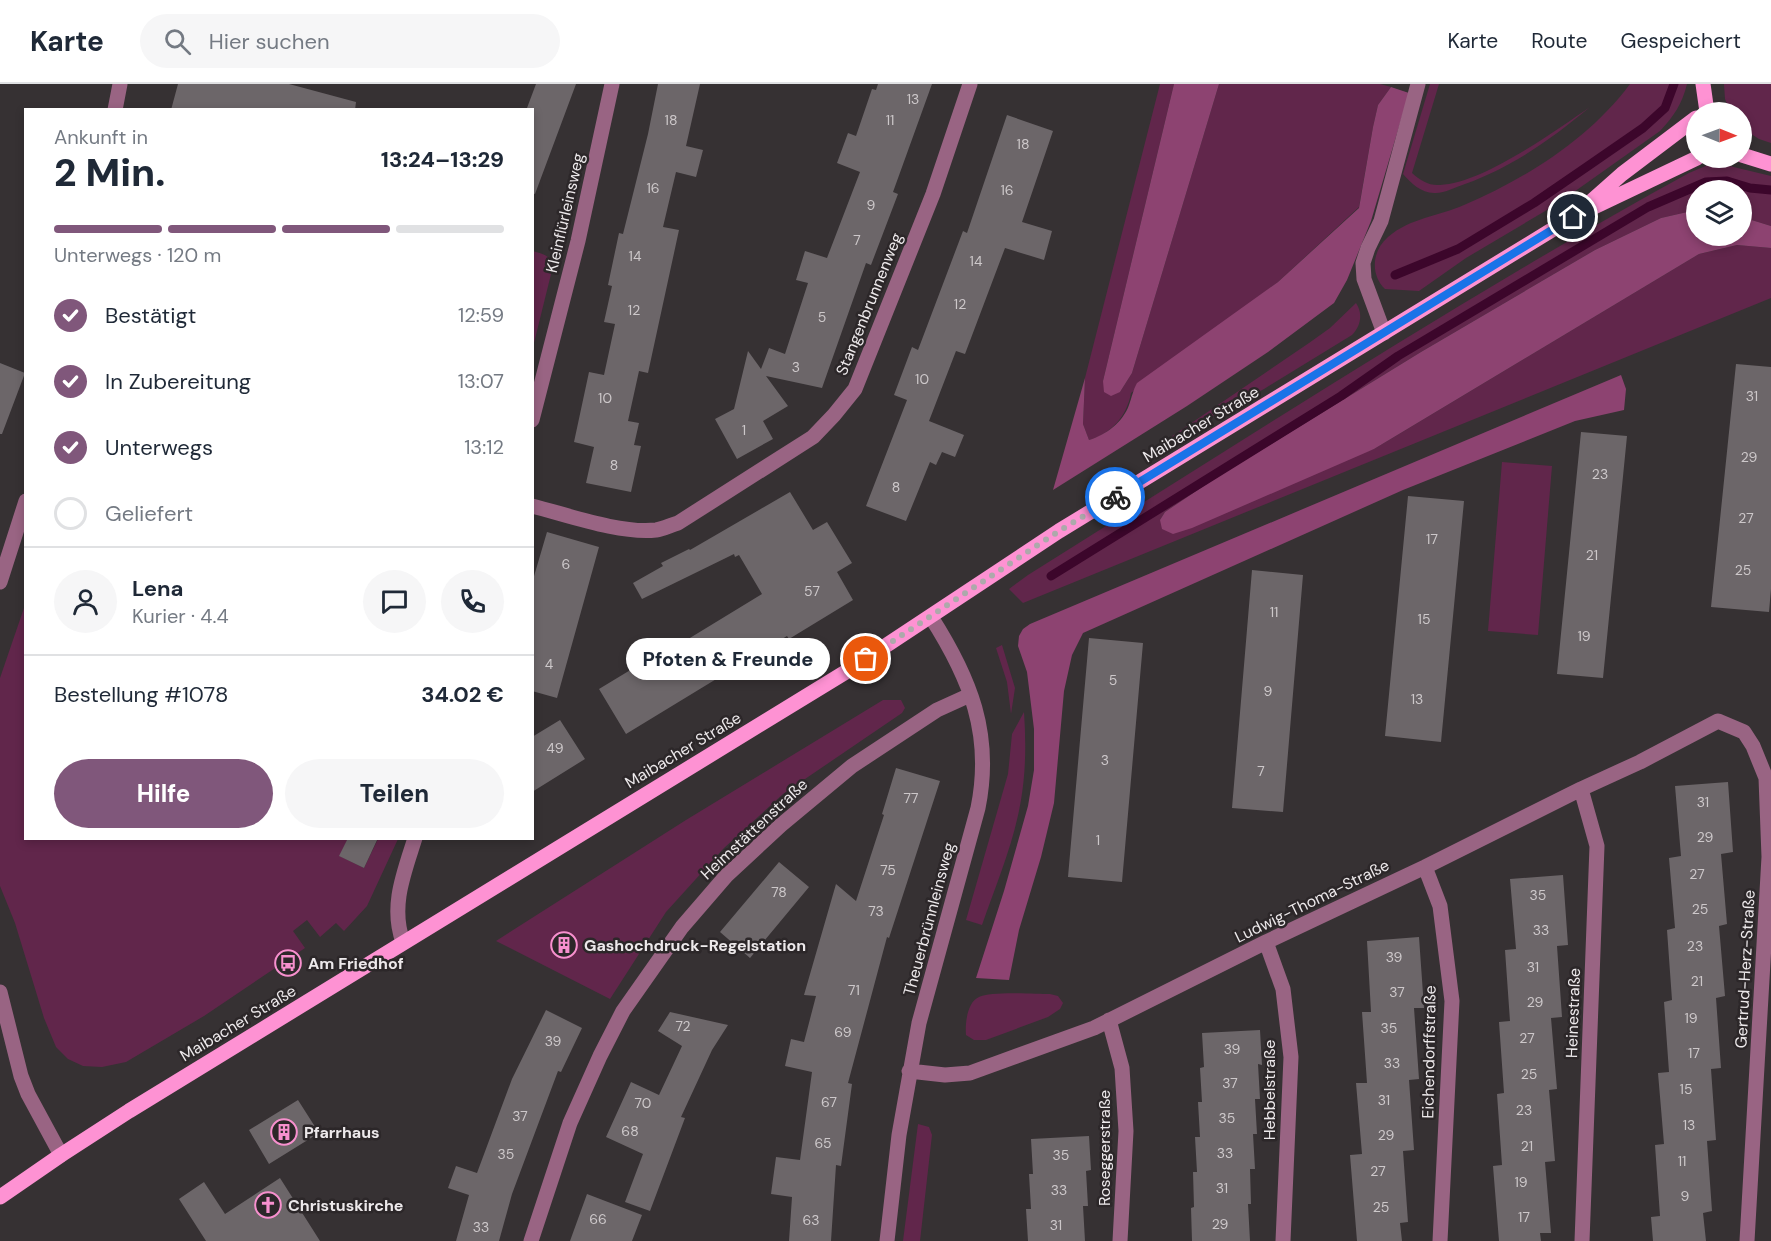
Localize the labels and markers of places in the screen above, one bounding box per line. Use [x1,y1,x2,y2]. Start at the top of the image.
pin [1547,191,1598,242]
pin [840,633,891,684]
callout: Pfoten & Freunde [626,638,830,680]
building icon: Gashochdruck-Regelstation [549,930,579,960]
place label: Gashochdruck-Regelstation [584,935,806,956]
bus stop icon: Am Friedhof [273,948,303,978]
place label: Am Friedhof [308,953,404,974]
building icon: Pfarrhaus [269,1117,299,1147]
place label: Pfarrhaus [304,1122,380,1143]
church icon: Christuskirche [253,1190,283,1220]
place label: Christuskirche [288,1195,403,1216]

